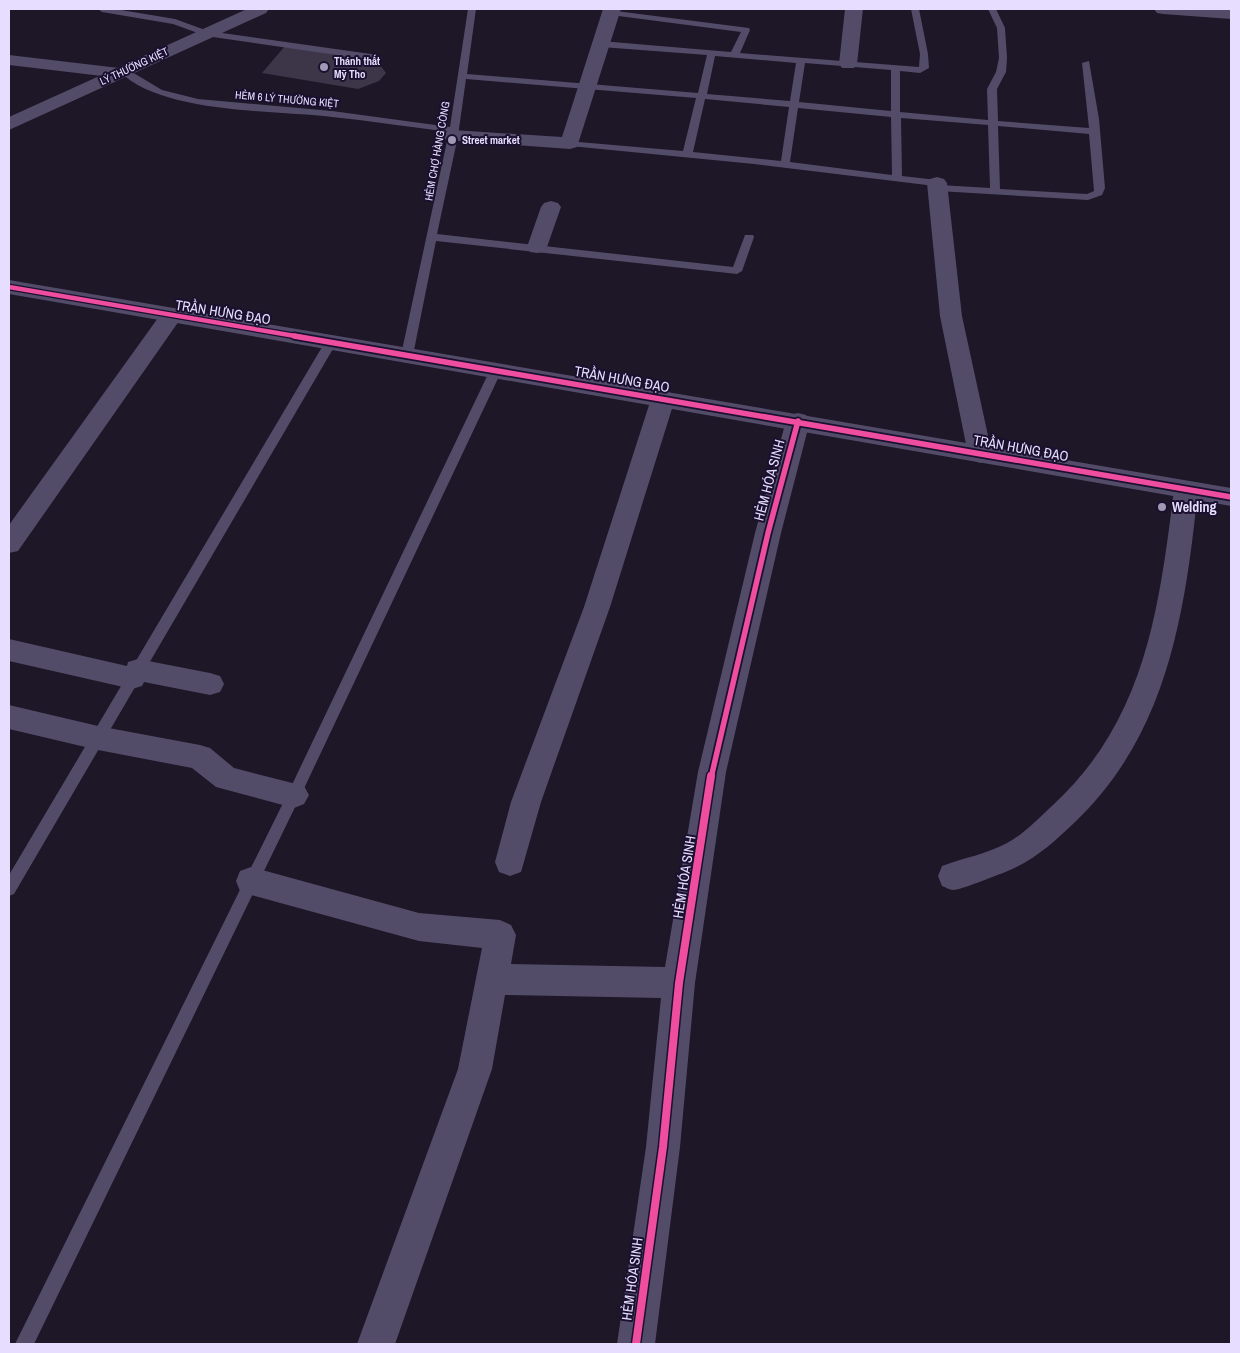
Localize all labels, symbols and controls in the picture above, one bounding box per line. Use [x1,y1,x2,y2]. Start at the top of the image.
street label: LÝ THƯỜNG KIỆT [97,44,171,88]
place label: Thánh thất Mỹ Tho [334,54,380,81]
marker: Thánh thất Mỹ Tho [318,61,330,73]
street label: HẺM 6 LÝ THƯỜNG KIỆT [234,87,340,111]
street label: HẺM CHỢ HÀNG CÒNG [421,100,453,202]
place label: Street market [462,133,520,147]
marker: Street market [446,134,458,146]
street label: TRẦN HƯNG ĐẠO [174,295,272,328]
street label: TRẦN HƯNG ĐẠO [573,361,671,396]
street label: TRẦN HƯNG ĐẠO [972,430,1070,465]
street label: HẺM HÓA SINH [749,437,789,523]
place label: Welding [1172,498,1216,516]
marker: Welding [1156,501,1168,513]
street label: HẺM HÓA SINH [669,834,699,920]
street label: HẺM HÓA SINH [617,1236,647,1322]

